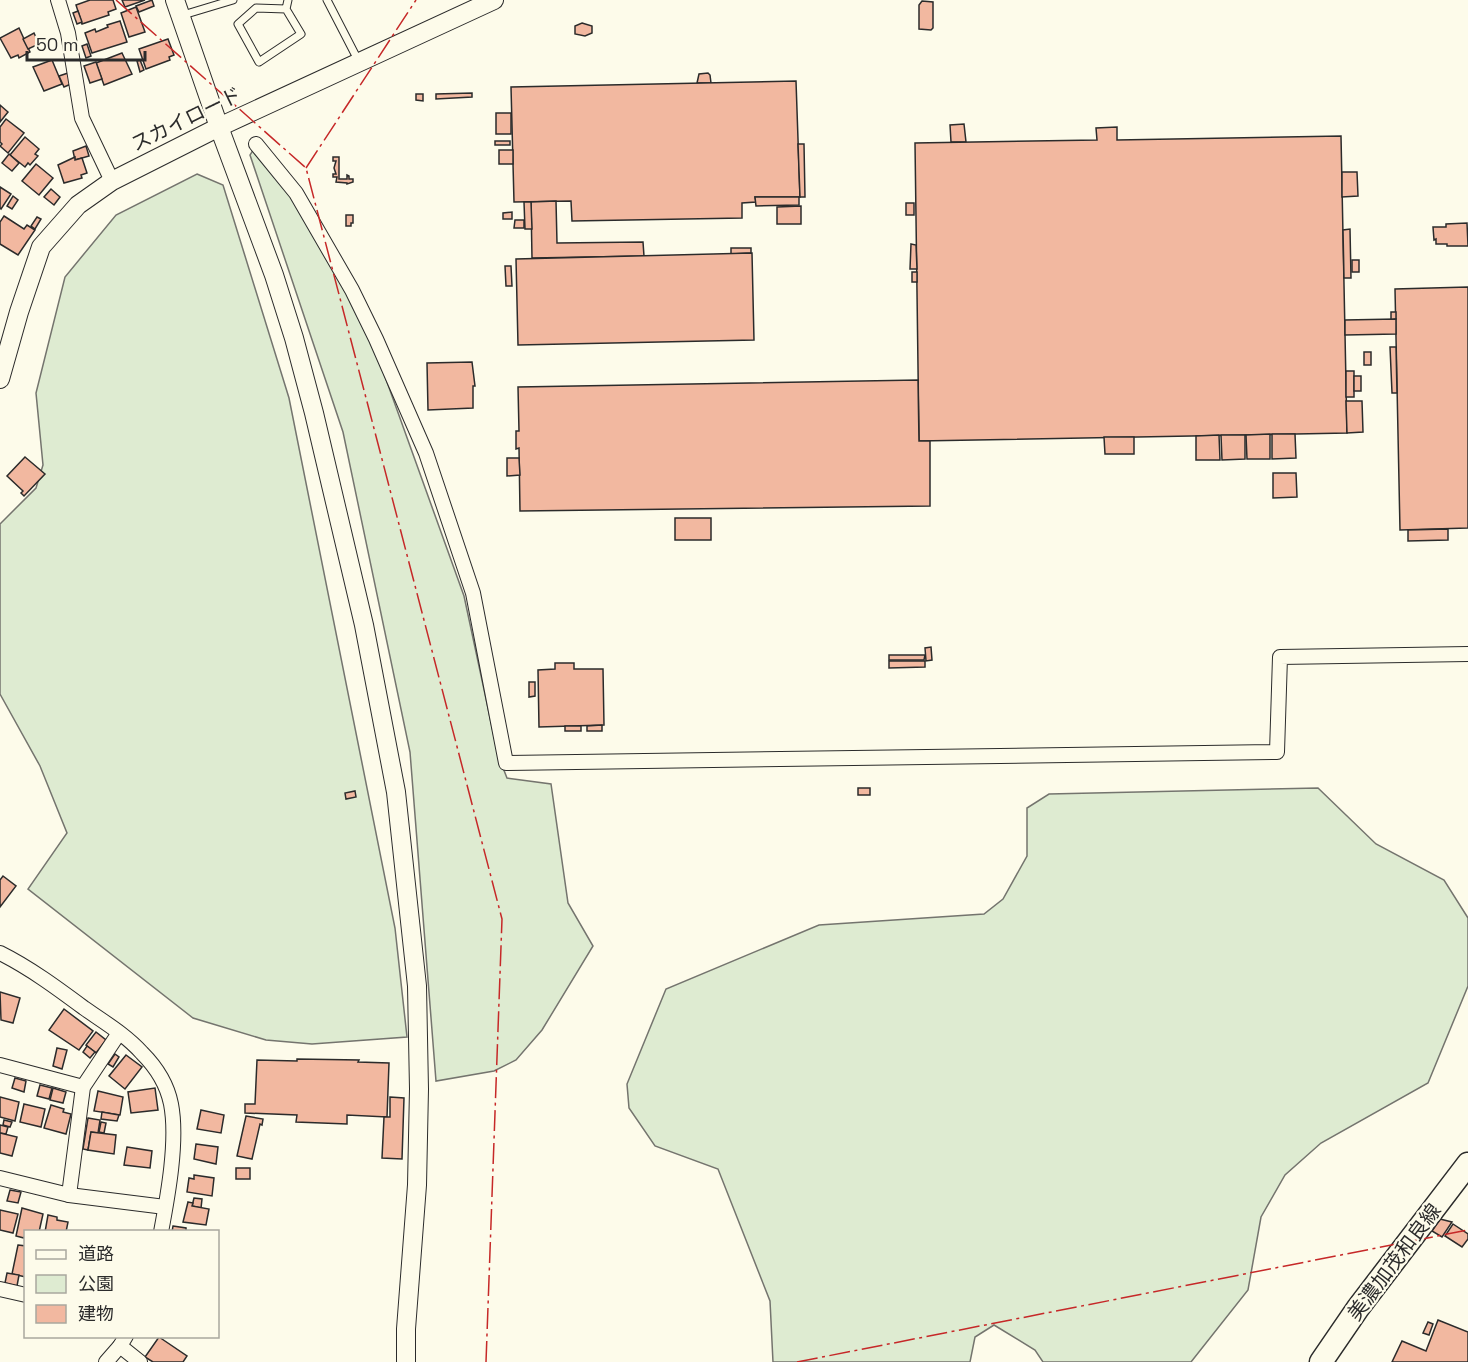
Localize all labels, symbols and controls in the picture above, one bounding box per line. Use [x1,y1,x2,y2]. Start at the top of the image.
scale bar [27,24,146,62]
text: 50 m [36,33,78,56]
street label: スカイロード [126,81,246,157]
street label: 美濃加茂和良線 [1341,1198,1447,1326]
legend [24,1230,219,1338]
text: 道路 [78,1242,114,1265]
text: 公園 [78,1272,114,1295]
text: 建物 [78,1302,114,1325]

